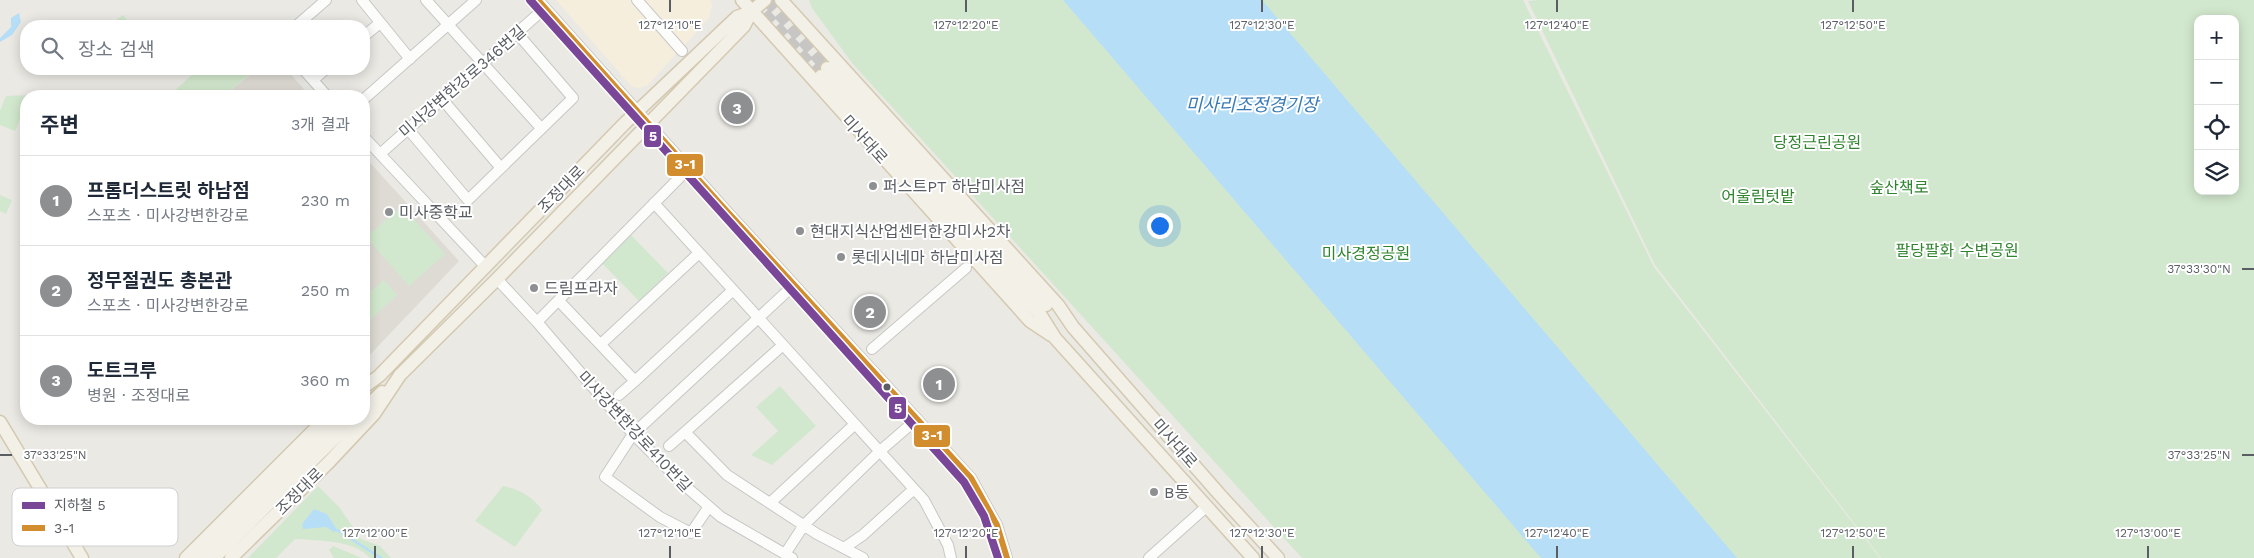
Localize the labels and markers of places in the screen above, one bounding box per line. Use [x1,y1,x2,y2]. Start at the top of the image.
pin: 3 [721,89,753,127]
place label: 퍼스트PT 하남미사점 [883,177,1025,196]
marker: 퍼스트PT 하남미사점 [867,180,879,192]
place label: 미사중학교 [399,203,473,222]
marker: 미사중학교 [383,206,395,218]
place label: 현대지식산업센터한강미사2차 [810,222,1011,241]
marker: 현대지식산업센터한강미사2차 [794,225,806,237]
place label: 롯데시네마 하남미사점 [851,248,1004,267]
marker: 롯데시네마 하남미사점 [835,251,847,263]
place label: 드림프라자 [544,279,618,298]
marker: 드림프라자 [528,282,540,294]
pin: 2 [854,293,886,331]
pin: 1 [923,365,955,403]
unlabelled marker [882,382,892,392]
place label: B동 [1164,483,1189,502]
marker: B동 [1148,486,1160,498]

